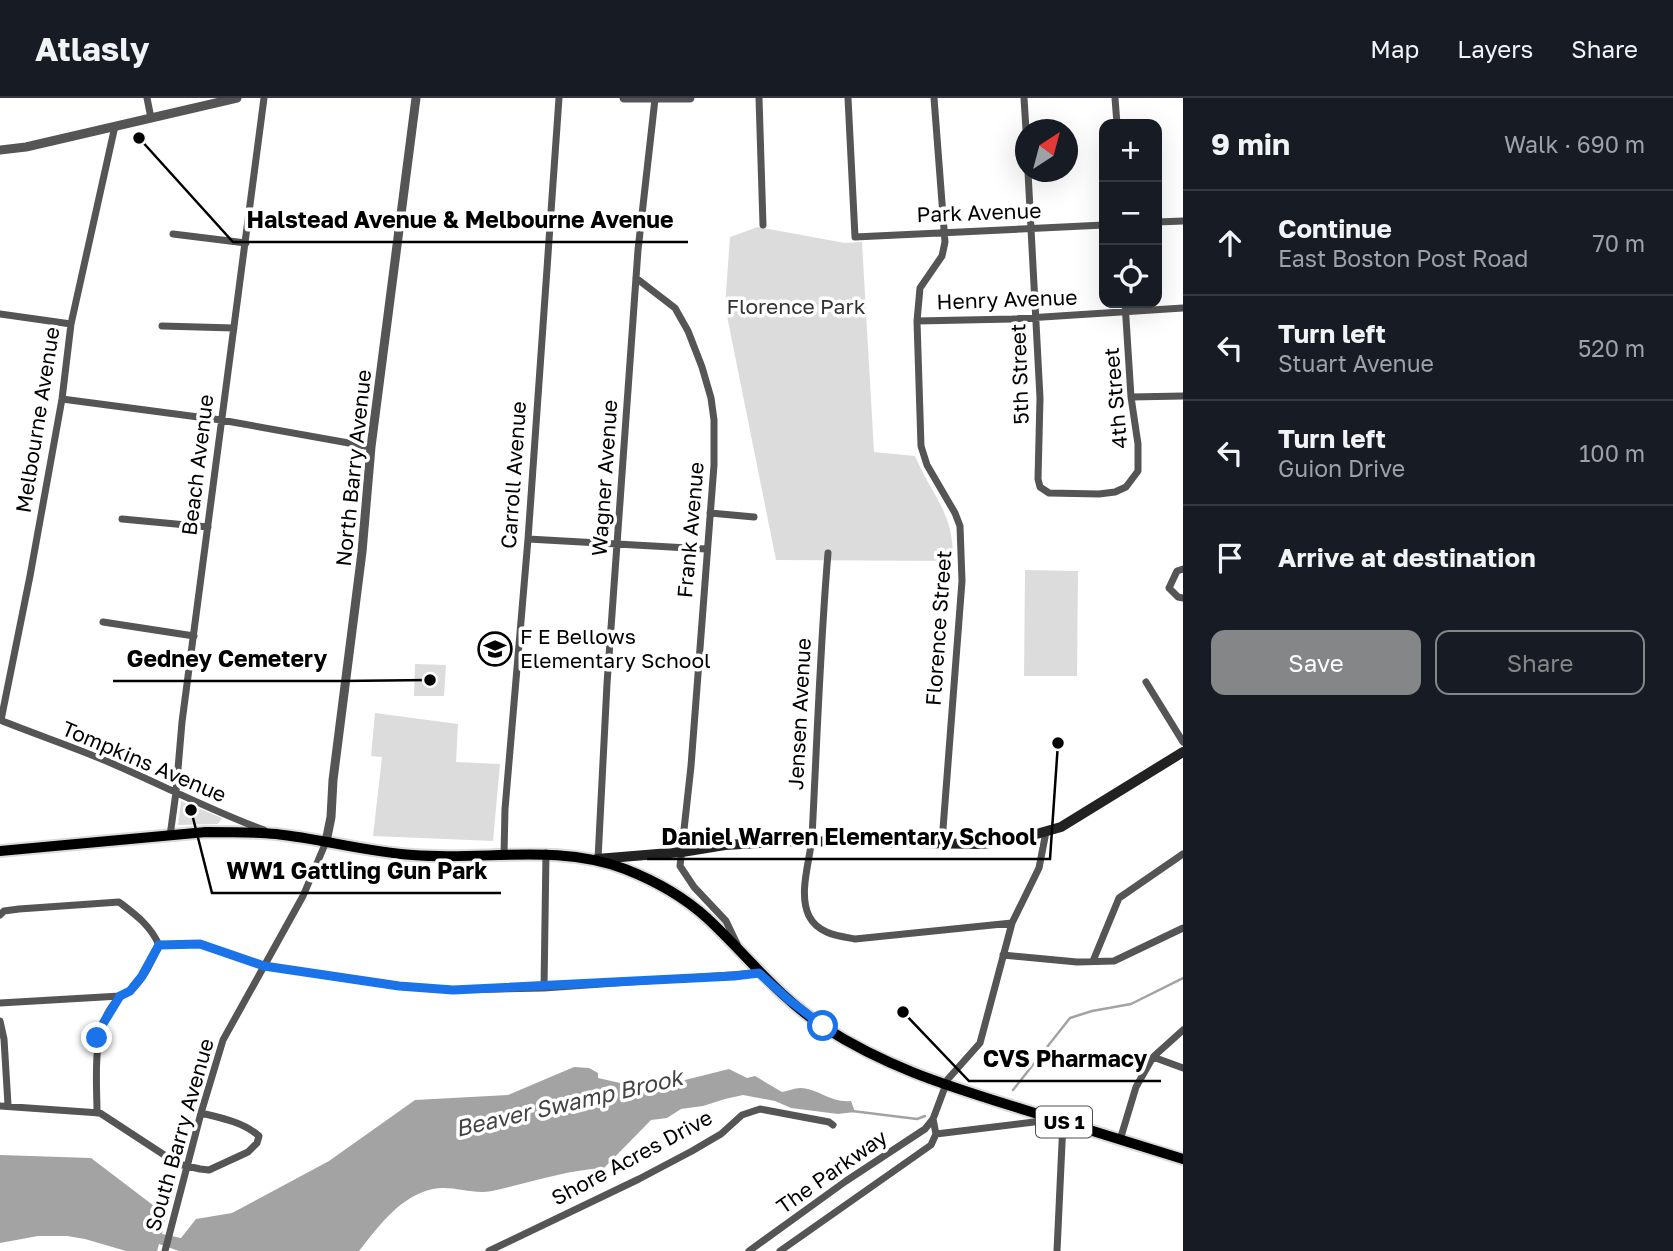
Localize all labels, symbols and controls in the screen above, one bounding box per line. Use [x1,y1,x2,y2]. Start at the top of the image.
text: Atlasly [35,29,150,68]
text: Map [1370,34,1419,63]
text: Layers [1457,34,1533,63]
text: Share [1571,34,1638,63]
north arrow [1015,119,1078,182]
map controls [1099,119,1162,308]
button: + [1099,119,1162,182]
text: 9 min [1211,126,1290,162]
text: Walk · 690 m [1504,130,1645,158]
button: − [1099,182,1162,245]
street label: Park Avenue [916,197,1042,227]
callout: Halstead Avenue & Melbourne Avenue [233,198,688,242]
text: Halstead Avenue & Melbourne Avenue [247,205,674,233]
text: Continue [1278,213,1392,244]
icon: ahead [1211,224,1249,262]
text: 70 m [1592,229,1645,257]
text: East Boston Post Road [1278,244,1528,272]
button: locate [1099,245,1162,308]
street label: Henry Avenue [936,284,1078,314]
park label: Florence Park [726,293,866,319]
text: Turn left [1278,318,1386,349]
street label: 5th Street [1004,323,1034,425]
street label: Melbourne Avenue [9,325,65,515]
icon: left [1211,329,1249,367]
text: 520 m [1578,334,1645,362]
street label: 4th Street [1098,346,1132,450]
text: Stuart Avenue [1278,349,1434,377]
street label: North Barry Avenue [330,368,376,568]
street label: Beach Avenue [175,393,219,537]
street label: Wagner Avenue [586,399,622,557]
street label: Carroll Avenue [495,400,531,550]
text: Turn left [1278,423,1386,454]
icon: left [1211,434,1249,472]
text: 100 m [1579,439,1645,467]
text: Guion Drive [1278,454,1405,482]
street label: Frank Avenue [671,461,709,599]
icon: arrive [1211,539,1249,577]
text: Arrive at destination [1278,542,1536,573]
street label: Florence Street [920,549,956,707]
place label: F E Bellows Elementary School [520,623,711,673]
school or university icon: F E Bellows Elementary School [476,630,514,668]
button: Save [1211,630,1421,695]
button: Share [1435,630,1645,695]
callout: Gedney Cemetery [113,637,342,681]
street label: Jensen Avenue [782,637,816,791]
text: Gedney Cemetery [127,644,328,672]
street label: Tompkins Avenue [58,715,231,807]
callout: Daniel Warren Elementary School [647,815,1050,859]
text: Daniel Warren Elementary School [661,822,1037,850]
callout: WW1 Gattling Gun Park [212,849,501,893]
text: WW1 Gattling Gun Park [226,856,488,884]
route start [807,1010,838,1041]
route end [81,1022,112,1053]
street label: South Barry Avenue [139,1035,219,1234]
callout: CVS Pharmacy [969,1037,1161,1081]
text: CVS Pharmacy [983,1044,1148,1072]
water label: Beaver Swamp Brook [452,1062,687,1142]
street label: Shore Acres Drive [547,1104,716,1210]
road number: US 1 [1036,1106,1092,1138]
street label: The Parkway [771,1123,892,1219]

